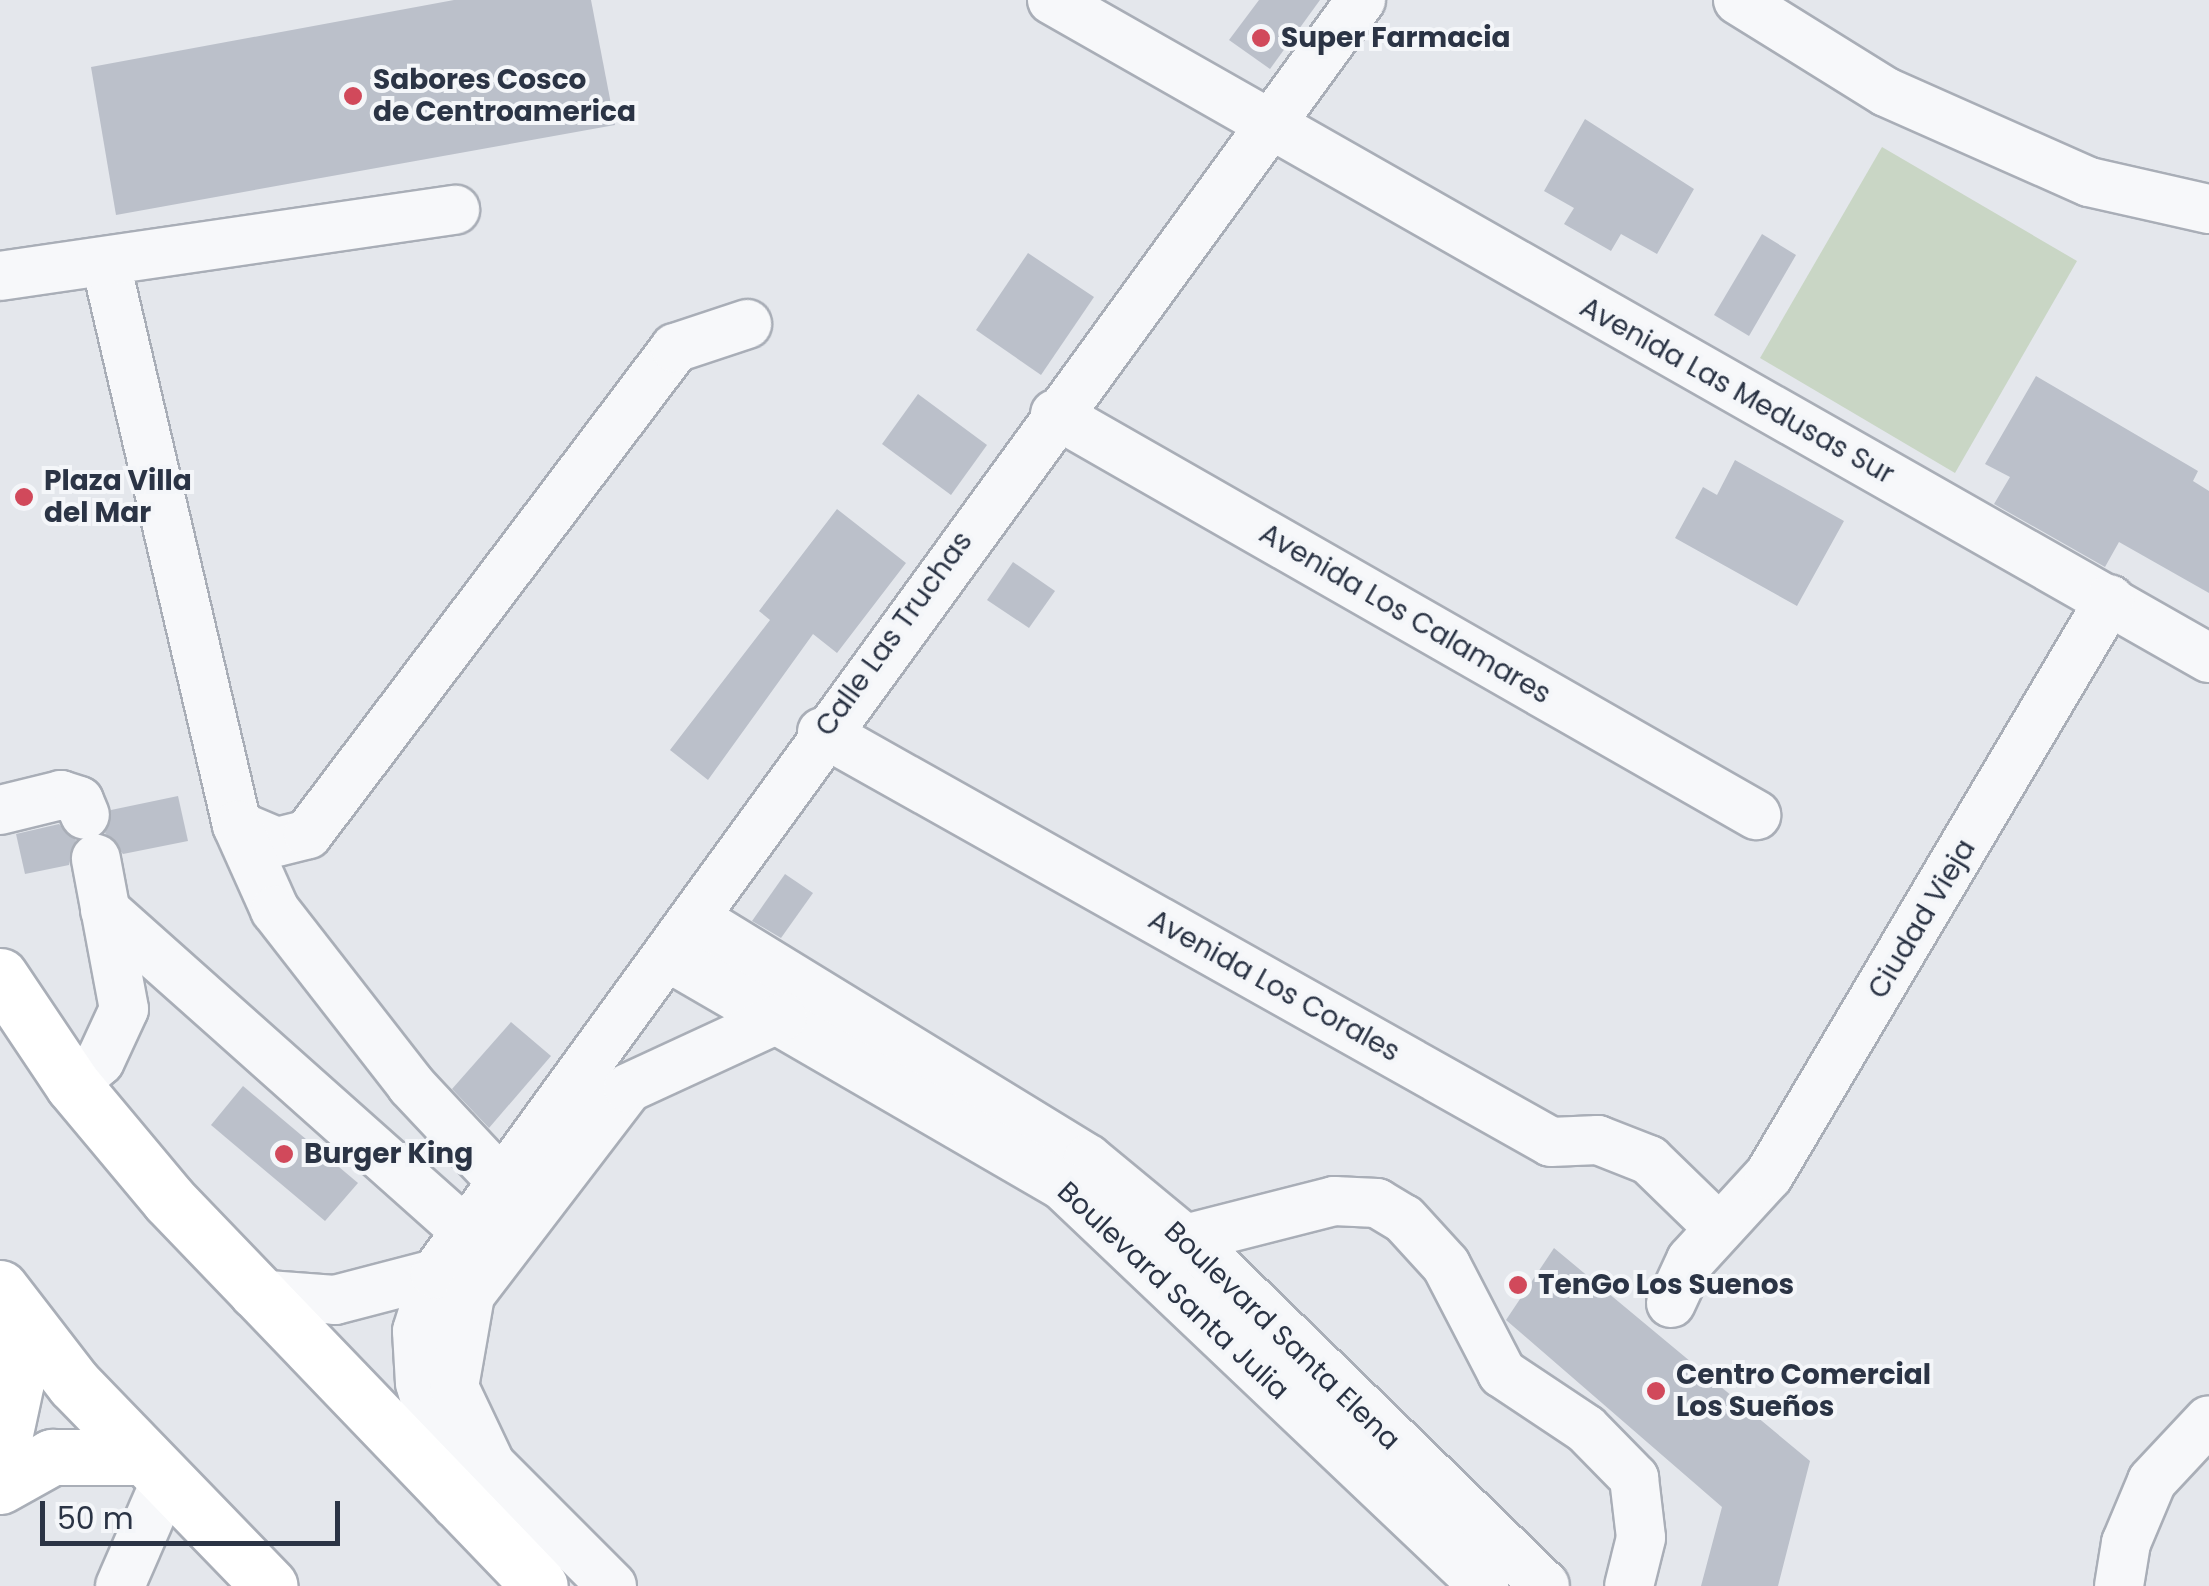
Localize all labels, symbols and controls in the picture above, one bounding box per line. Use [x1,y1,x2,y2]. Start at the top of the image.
place label: Super Farmacia [1281,21,1510,55]
marker: Super Farmacia [1250,27,1272,49]
place label: Sabores Cosco de Centroamerica [373,63,636,129]
marker: Sabores Cosco de Centroamerica [342,85,364,107]
street label: Avenida Las Medusas Sur [1574,291,1900,491]
place label: Plaza Villa del Mar [44,464,192,530]
marker: Plaza Villa del Mar [13,486,35,508]
street label: Avenida Los Calamares [1253,517,1557,711]
street label: Calle Las Truchas [809,525,979,743]
street label: Ciudad Vieja [1861,833,1983,1005]
street label: Avenida Los Corales [1143,903,1405,1069]
place label: Burger King [304,1137,473,1171]
marker: Burger King [273,1143,295,1165]
street label: Boulevard Santa Julia [1050,1175,1296,1407]
street label: Boulevard Santa Elena [1157,1215,1407,1457]
place label: TenGo Los Suenos [1538,1268,1794,1302]
marker: TenGo Los Suenos [1507,1274,1529,1296]
place label: Centro Comercial Los Sueños [1676,1358,1931,1424]
marker: Centro Comercial Los Sueños [1645,1380,1667,1402]
scale bar [45,1481,345,1543]
text: 50 m [57,1497,134,1540]

